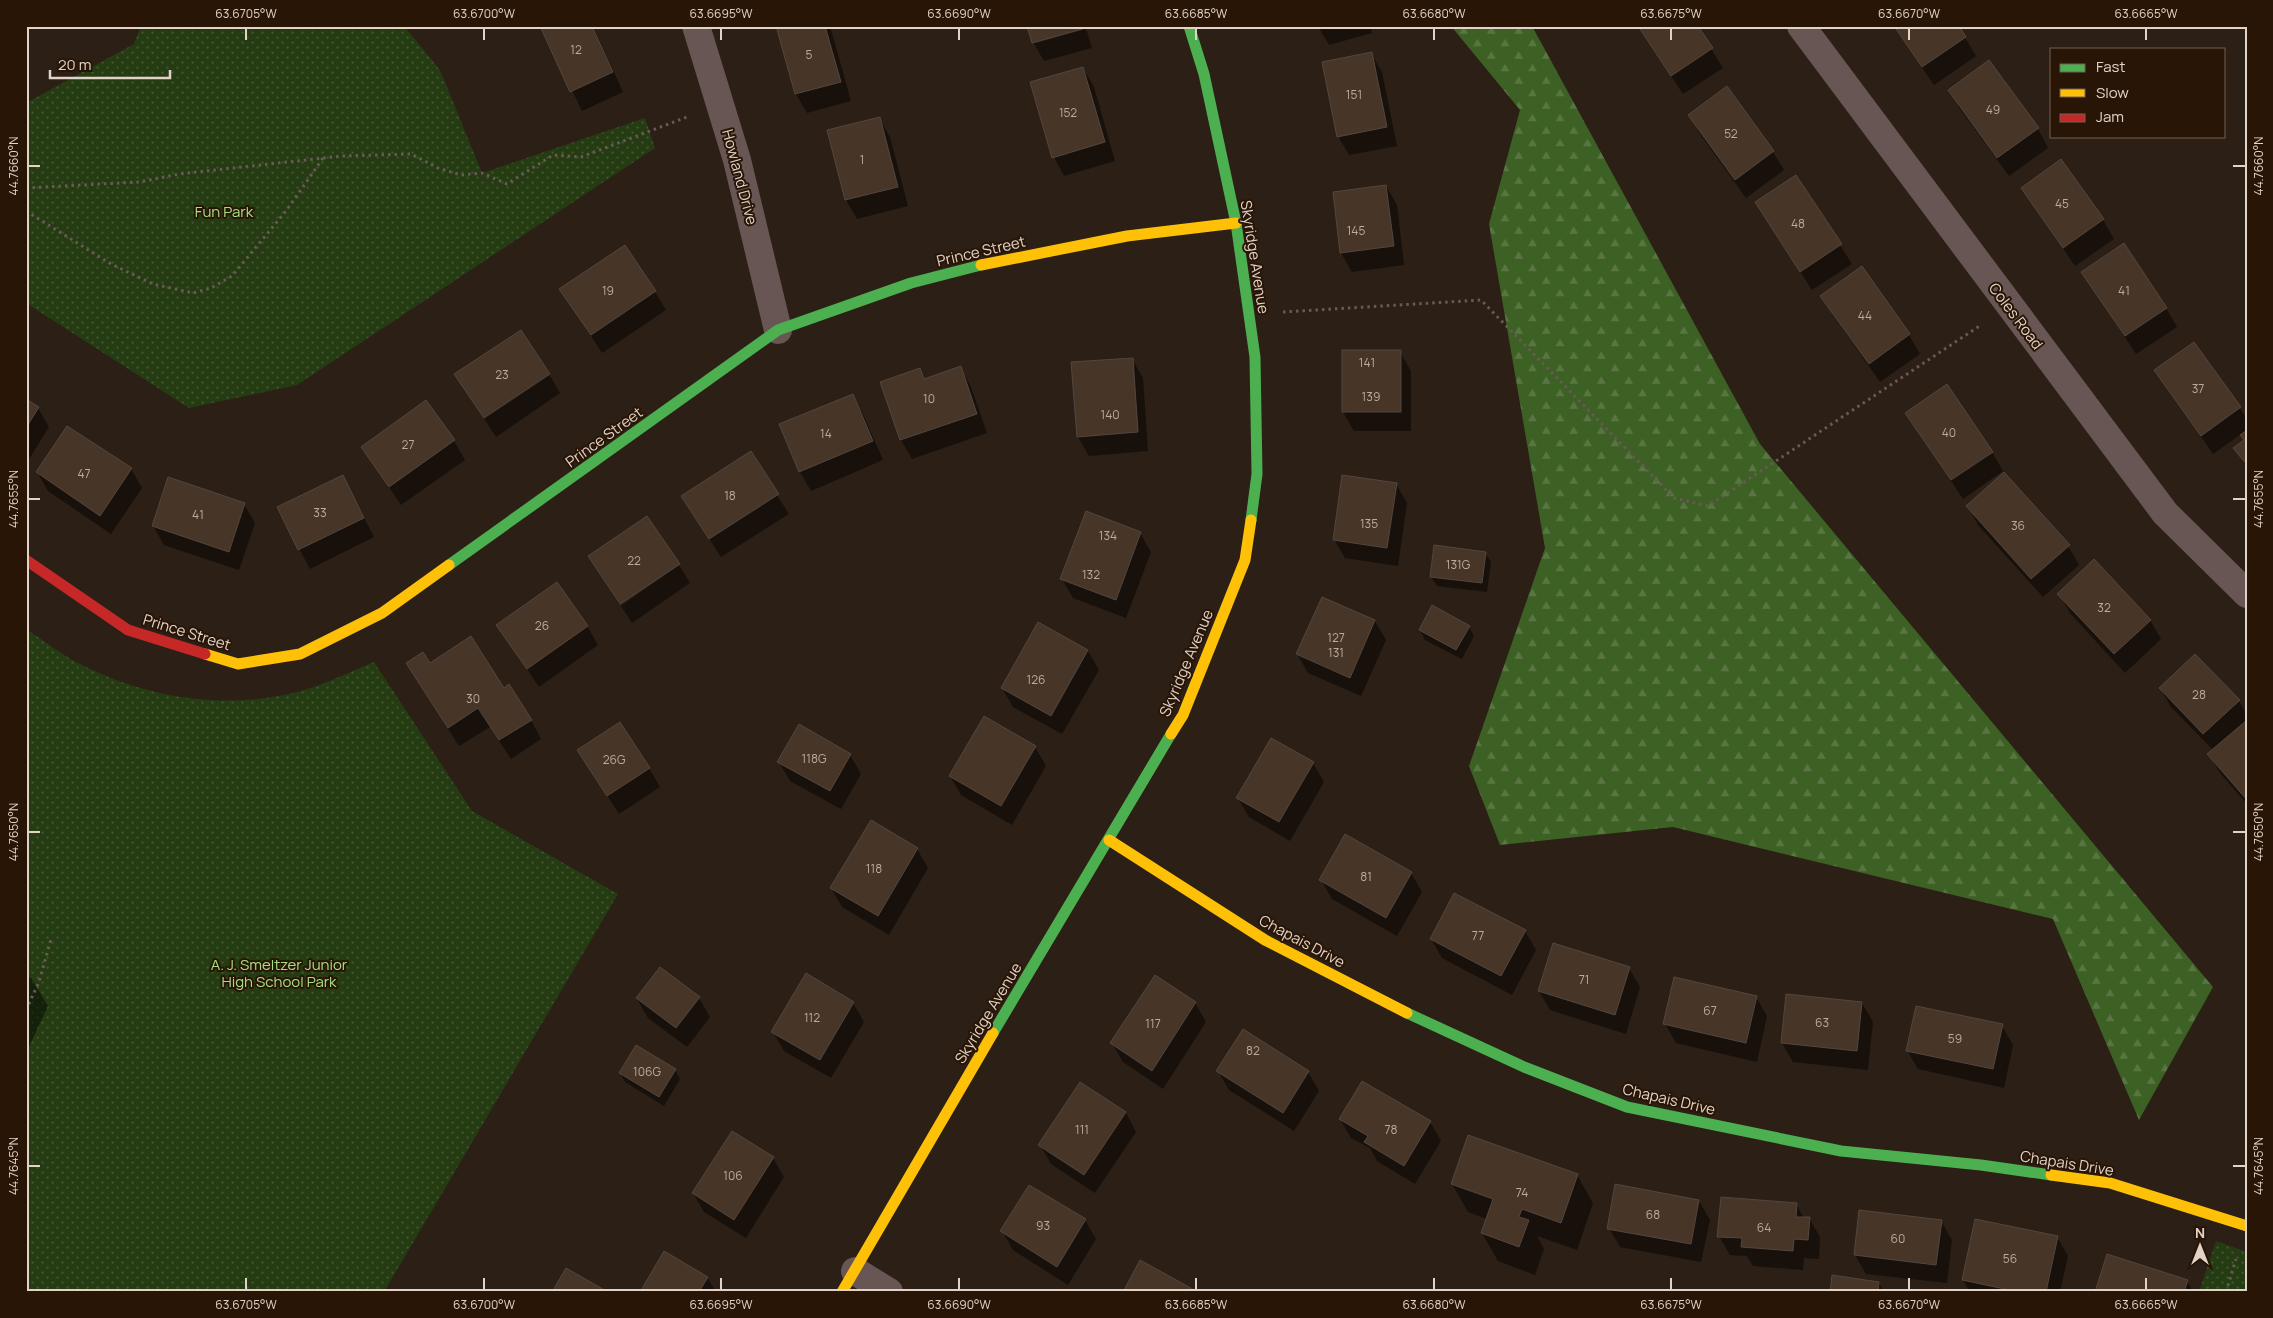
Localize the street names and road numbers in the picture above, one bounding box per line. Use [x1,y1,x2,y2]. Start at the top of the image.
street label: Howland Drive [717,127,763,227]
street label: Skyridge Avenue [1236,199,1274,315]
street label: Prince Street [934,231,1028,271]
street label: Coles Road [1984,278,2048,354]
street label: Prince Street [561,402,647,472]
street label: Skyridge Avenue [1154,606,1218,720]
street label: Prince Street [141,609,233,655]
street label: Chapais Drive [1255,910,1349,973]
street label: Skyridge Avenue [950,958,1027,1067]
street label: Chapais Drive [1621,1078,1718,1120]
street label: Chapais Drive [2019,1145,2116,1181]

